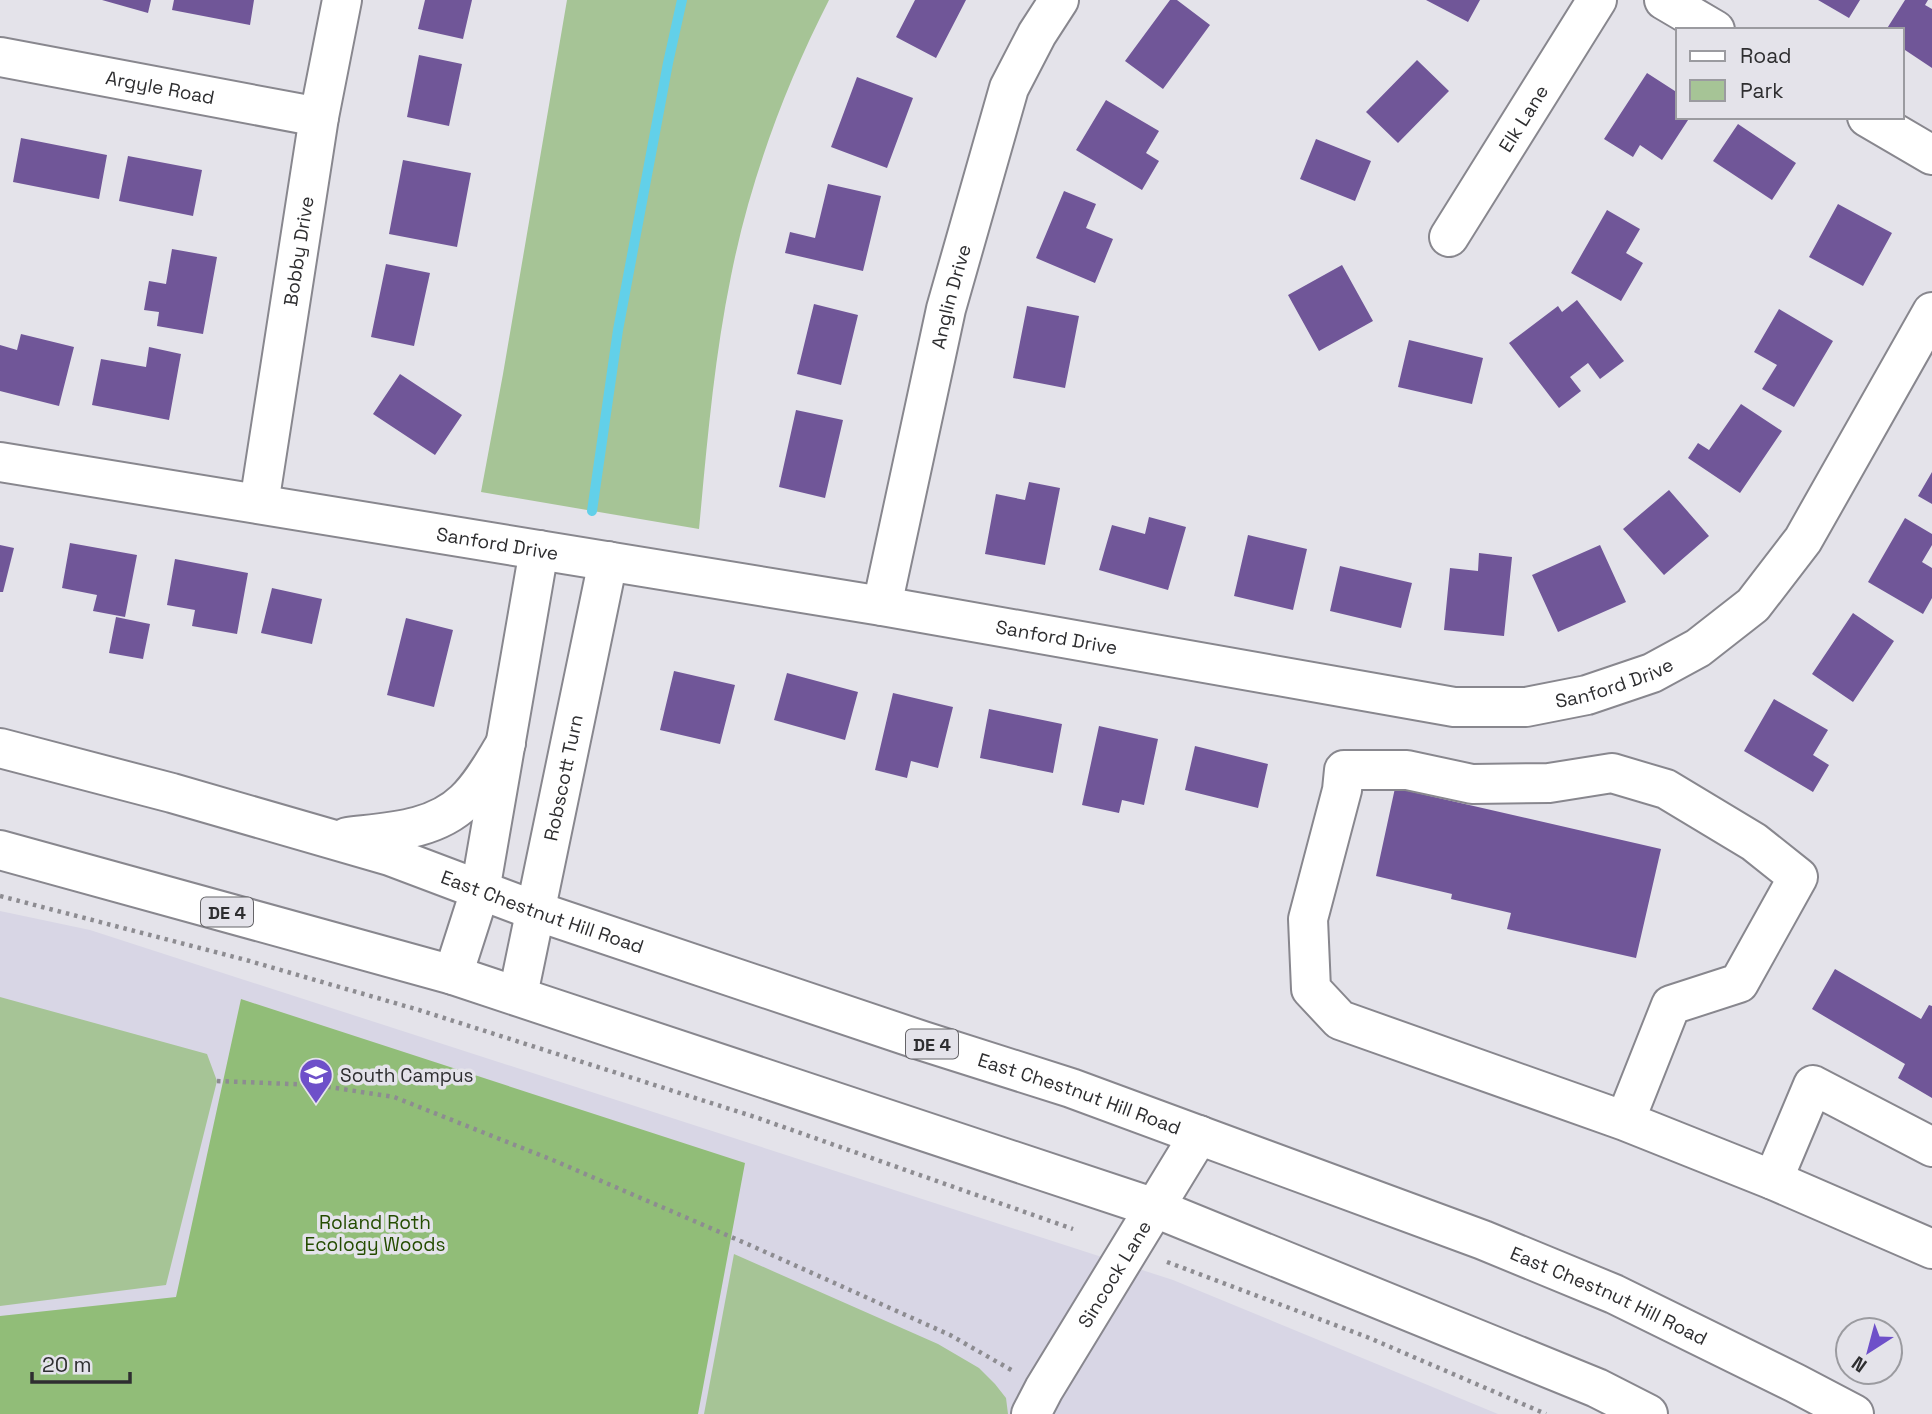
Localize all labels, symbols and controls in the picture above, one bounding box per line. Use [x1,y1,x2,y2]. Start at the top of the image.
legend [1676,28,1904,119]
text: Road [1740,42,1792,69]
street label: Argyle Road [104,65,217,110]
text: Park [1740,77,1784,104]
street label: Elk Lane [1493,80,1554,157]
street label: Bobby Drive [277,194,319,308]
street label: Anglin Drive [925,241,976,351]
street label: Sanford Drive [435,521,560,565]
street label: Sanford Drive [994,614,1119,660]
street label: Sanford Drive [1553,651,1678,713]
street label: Robscott Turn [538,712,588,843]
street label: East Chestnut Hill Road [438,864,647,959]
road number: DE 4 [201,897,253,926]
road number: DE 4 [906,1030,958,1058]
street label: East Chestnut Hill Road [975,1047,1185,1140]
school or university icon: South Campus [297,1056,335,1105]
place label: South Campus [340,1063,474,1088]
park label: Roland Roth Ecology Woods [305,1210,445,1257]
street label: Sincock Lane [1072,1215,1157,1332]
street label: East Chestnut Hill Road [1507,1240,1712,1350]
north arrow [1834,1316,1904,1386]
scale bar [32,1340,130,1384]
text: N [1847,1350,1872,1378]
text: 20 m [42,1351,92,1378]

